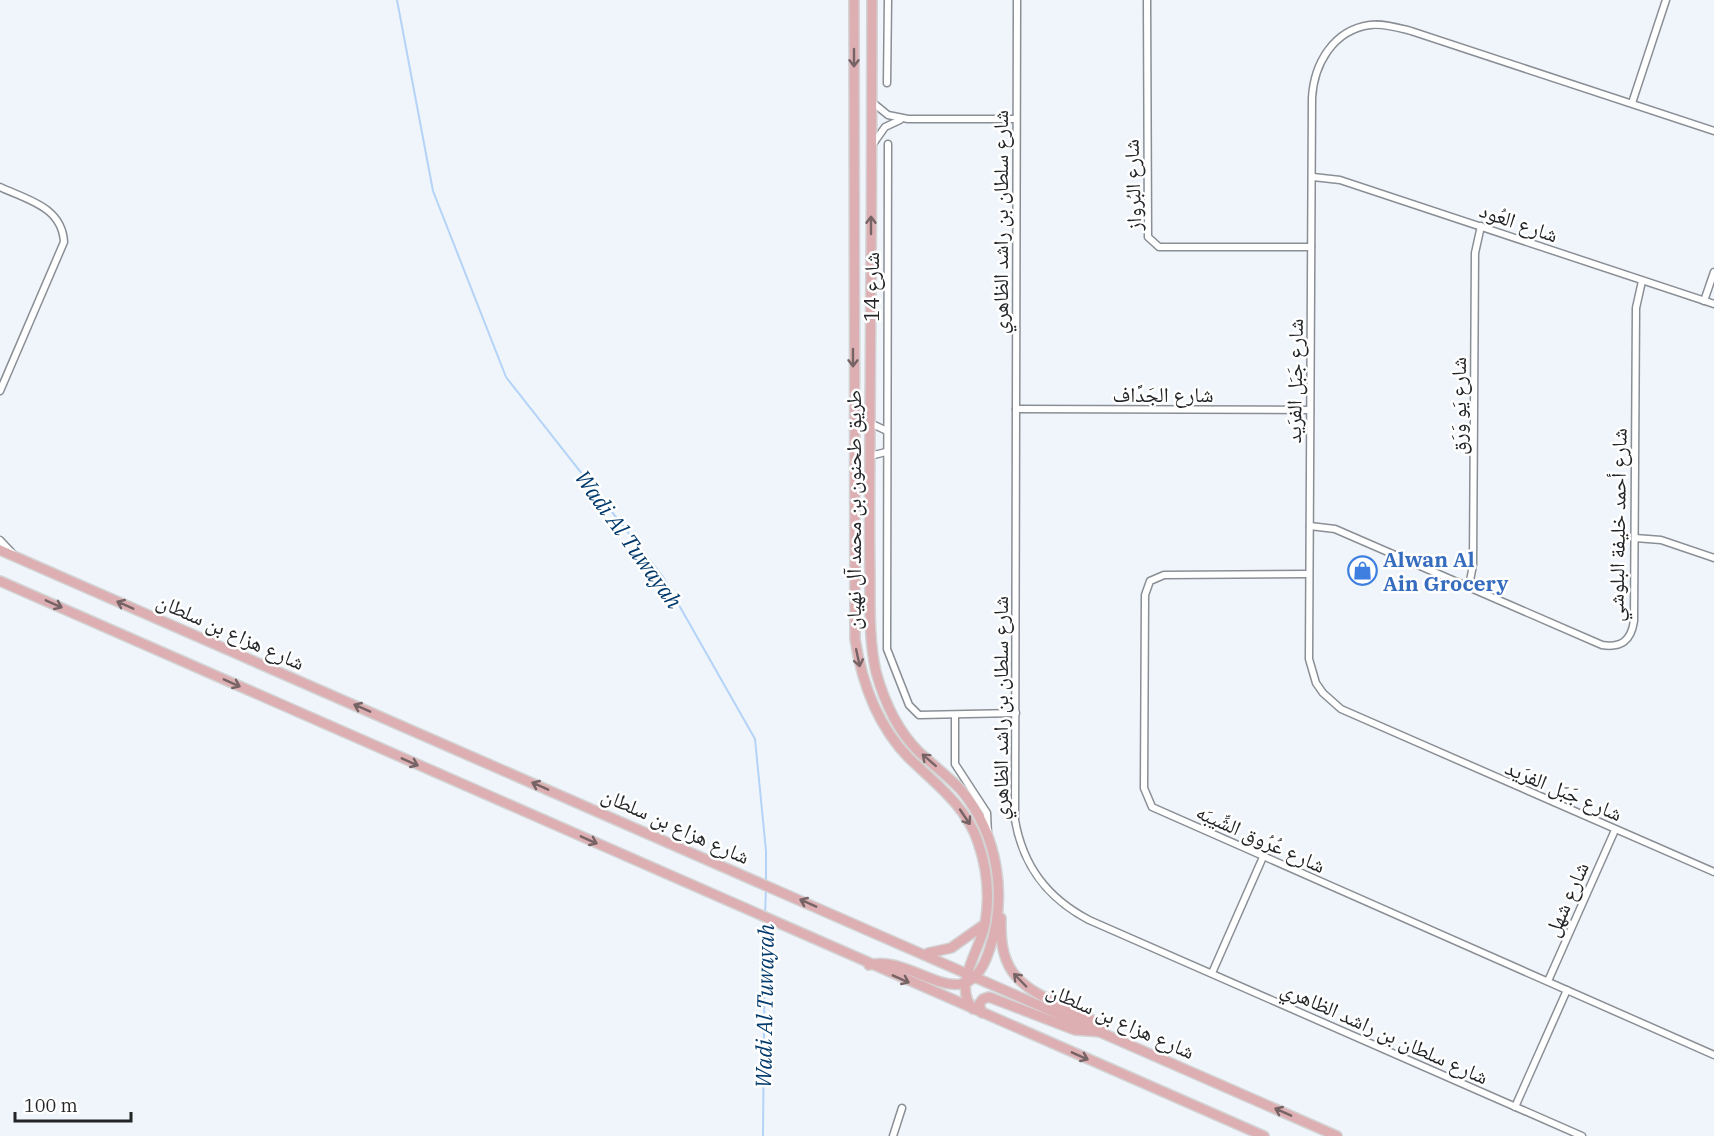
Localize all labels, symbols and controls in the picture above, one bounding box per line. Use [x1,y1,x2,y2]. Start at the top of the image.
one-way arrow [848,48,860,68]
street label: شارع سلطان بن راشد الظاهري [986,110,1017,334]
street label: شارع البُرواز [1116,139,1148,232]
street label: شارع العُود [1476,196,1562,248]
one-way arrow [865,215,877,235]
street label: شارع 14 [857,252,885,322]
street label: شارع جَبَل الفرَيد [1279,318,1309,444]
one-way arrow [847,348,859,368]
street label: شارع يَو وَرَق [1444,357,1472,455]
street label: شارع الجَدَّاف [1113,380,1214,408]
street label: طريق طحنون بن محمد آل نهيان [839,390,867,630]
street label: شارع أحمد خليفة البلوشي [1601,428,1636,622]
water label: Wadi Al Tuwayah [569,464,689,614]
place label: Alwan Al Ain Grocery [1383,545,1509,597]
shop icon: Alwan Al Ain Grocery [1346,555,1378,587]
street label: شارع هزاع بن سلطان [153,586,309,676]
street label: شارع سلطان بن راشد الظاهري [986,596,1017,820]
one-way arrow [117,598,135,610]
one-way arrow [44,599,62,611]
one-way arrow [853,648,865,667]
one-way arrow [222,678,241,689]
one-way arrow [353,702,371,713]
one-way arrow [922,753,937,767]
street label: شارع جَبَل الفرَيد [1501,753,1627,827]
one-way arrow [401,756,419,768]
one-way arrow [532,780,550,791]
street label: شارع هزاع بن سلطان [598,780,754,870]
street label: شارع عُرُوق الشِّيبَه [1192,797,1330,879]
one-way arrow [959,808,971,824]
one-way arrow [579,835,598,846]
street label: شارع شهل [1537,857,1595,941]
one-way arrow [799,897,817,908]
water label: Wadi Al Tuwayah [748,923,780,1089]
one-way arrow [1012,973,1027,988]
one-way arrow [892,974,910,985]
street label: شارع سلطان بن راشد الظاهري [1276,974,1493,1093]
street label: شارع هزاع بن سلطان [1043,975,1199,1065]
one-way arrow [1070,1051,1088,1062]
scale bar [15,1085,130,1123]
text: 100 m [24,1094,78,1117]
one-way arrow [1275,1106,1293,1117]

